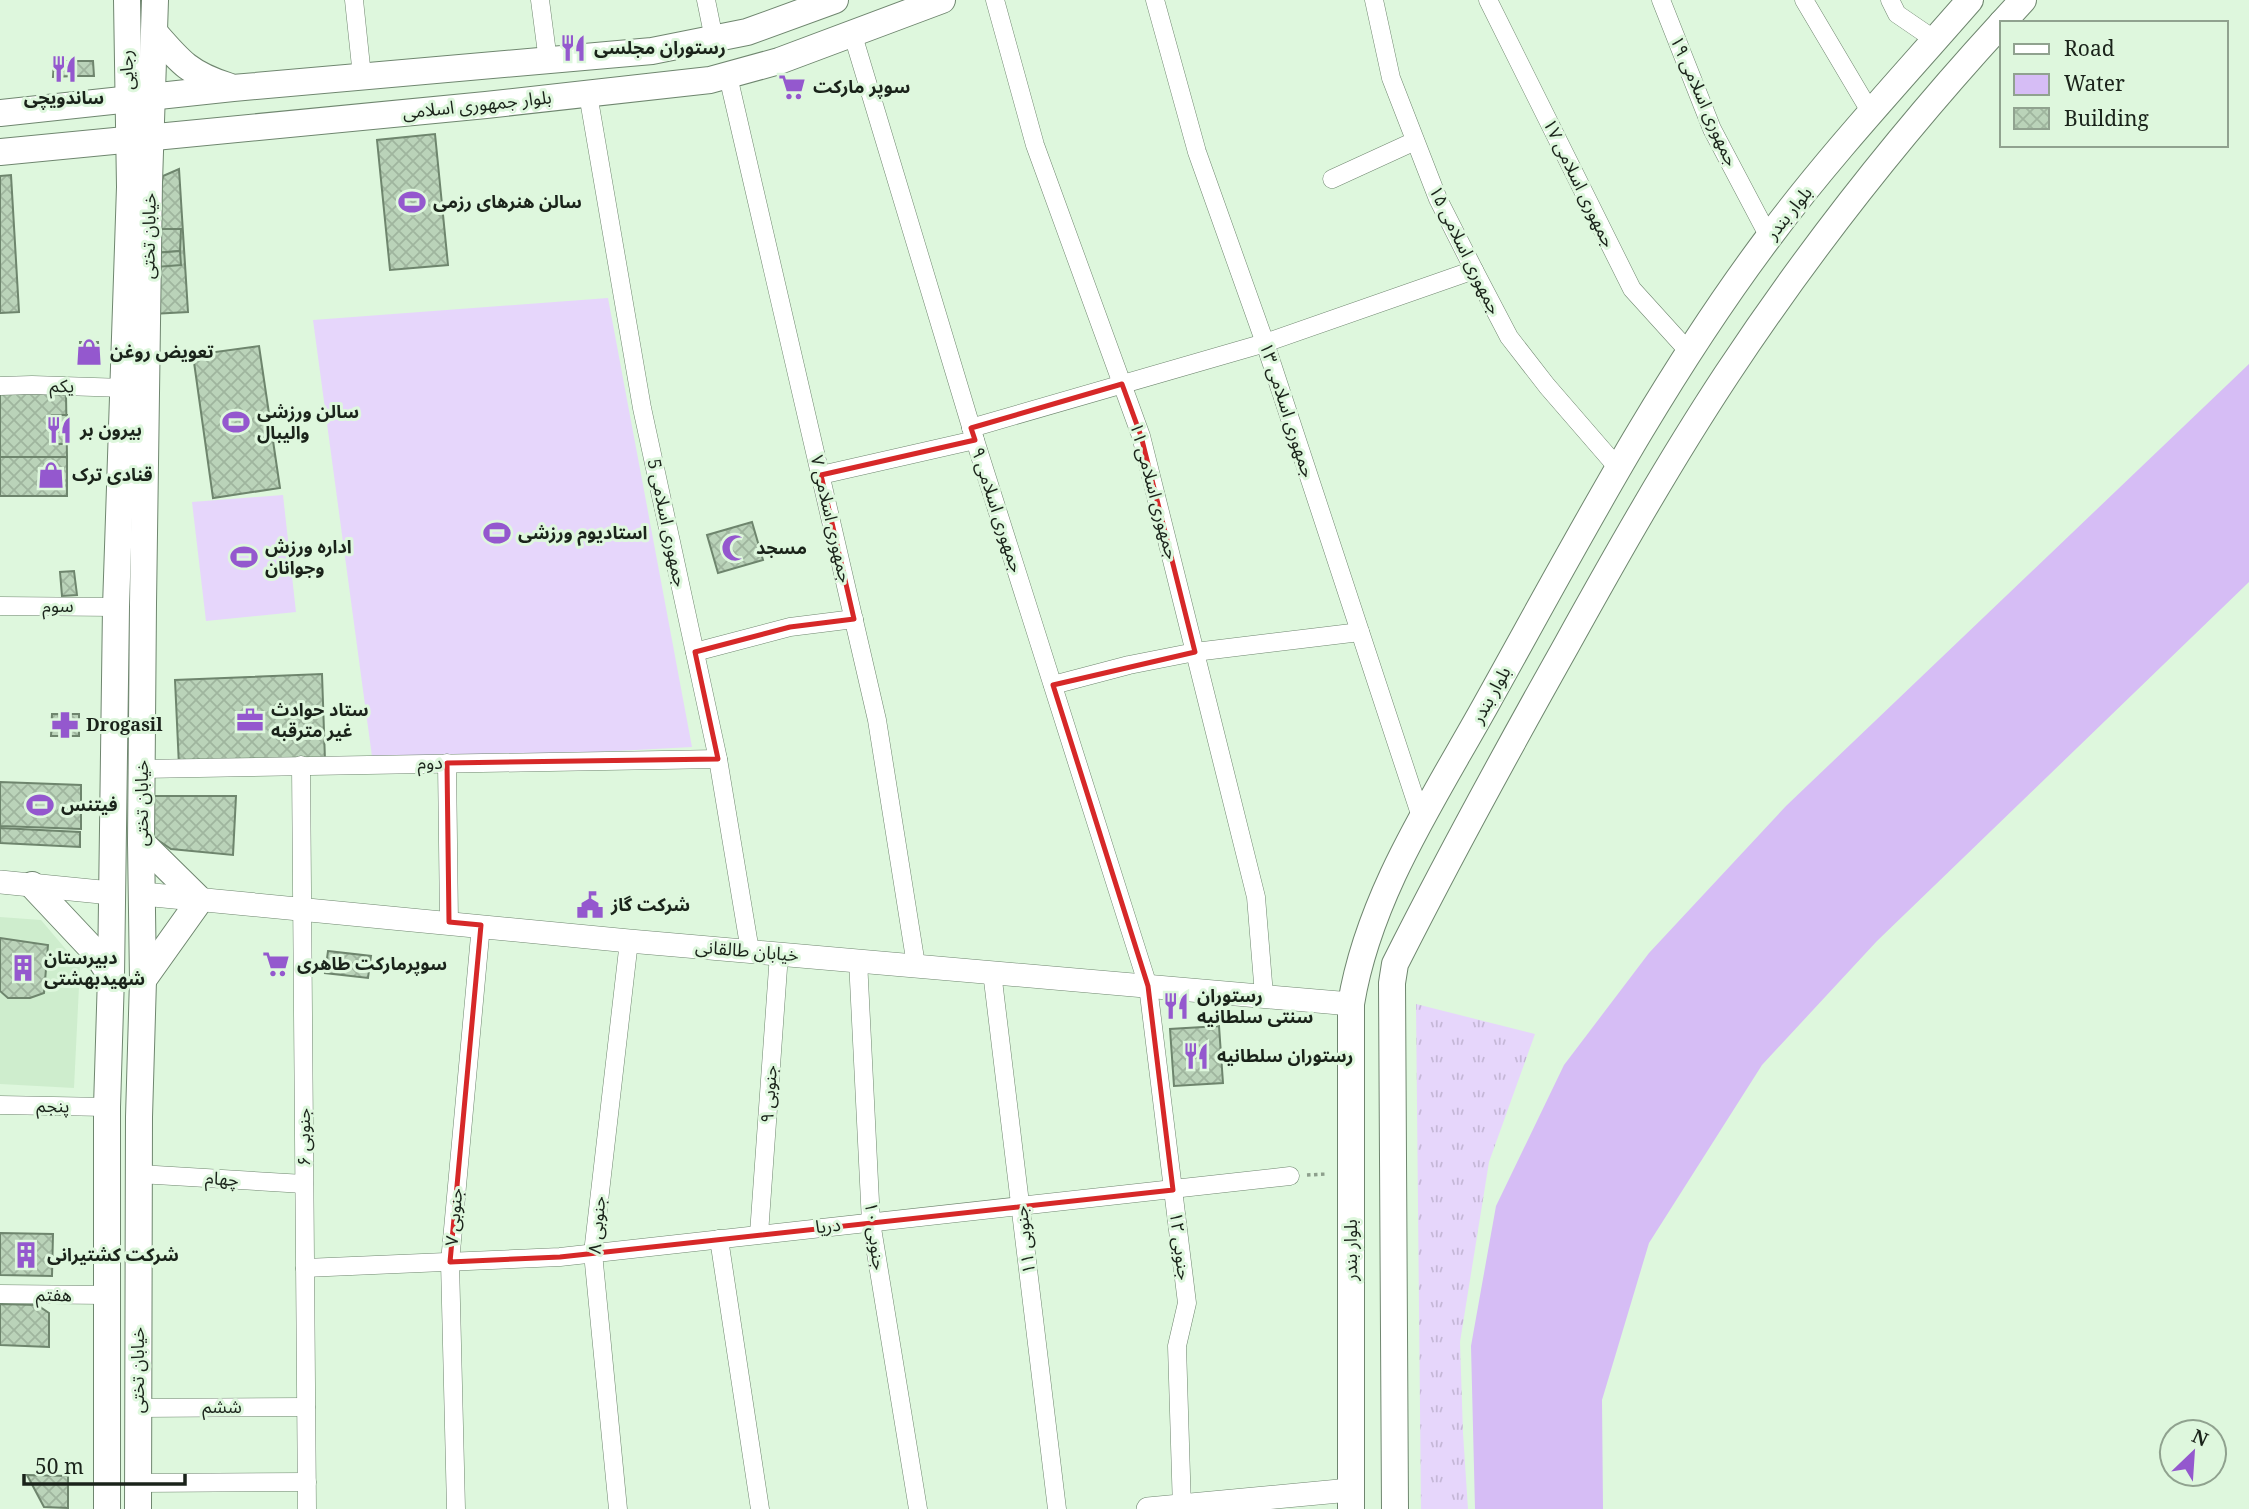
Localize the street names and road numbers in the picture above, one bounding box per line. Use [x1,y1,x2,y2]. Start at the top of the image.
street label: جمهوری اسلامی ۱۹ [1665,31,1745,170]
street label: رجایی [113,49,139,91]
street label: بلوار جمهوری اسلامی [401,84,553,124]
street label: جمهوری اسلامی ۱۷ [1538,114,1622,251]
street label: جمهوری اسلامی ۱۵ [1424,181,1508,318]
street label: بلوار بندر [1759,181,1817,245]
street label: خیابان تختی [135,193,161,279]
street label: جمهوری اسلامی ۱۳ [1255,339,1321,480]
street label: یکم [49,373,75,399]
street label: جمهوری اسلامی ۱۱ [1125,420,1185,562]
street label: جمهوری اسلامی ۹ [966,444,1030,575]
street label: جمهوری اسلامی ۷ [806,453,858,585]
street label: جمهوری اسلامی 5 [643,457,693,589]
street label: سوم [42,593,74,620]
street label: بلوار بندر [1464,662,1516,728]
street label: دوم [417,750,443,777]
street label: خیابان تختی [129,760,153,846]
street label: خیابان طالقانی [694,934,800,966]
street label: ۹ جنوبی [754,1064,782,1124]
street label: پنجم [36,1093,70,1119]
street label: ۶ جنوبی [291,1108,315,1166]
street label: چهام [204,1165,240,1194]
street label: ۷ جنوبی [439,1187,468,1247]
street label: ۸ جنوبی [582,1195,611,1255]
street label: ۱۰ جنوبی [860,1200,892,1271]
street label: ۱۱ جنوبی [1008,1205,1040,1276]
street label: ۱۲ جنوبی [1165,1210,1197,1281]
street label: دریا [814,1212,842,1238]
street label: بلوار بندر [1338,1219,1362,1282]
street label: هفتم [36,1282,72,1308]
street label: خیابان تختی [125,1327,149,1413]
street label: ششم [202,1394,242,1420]

